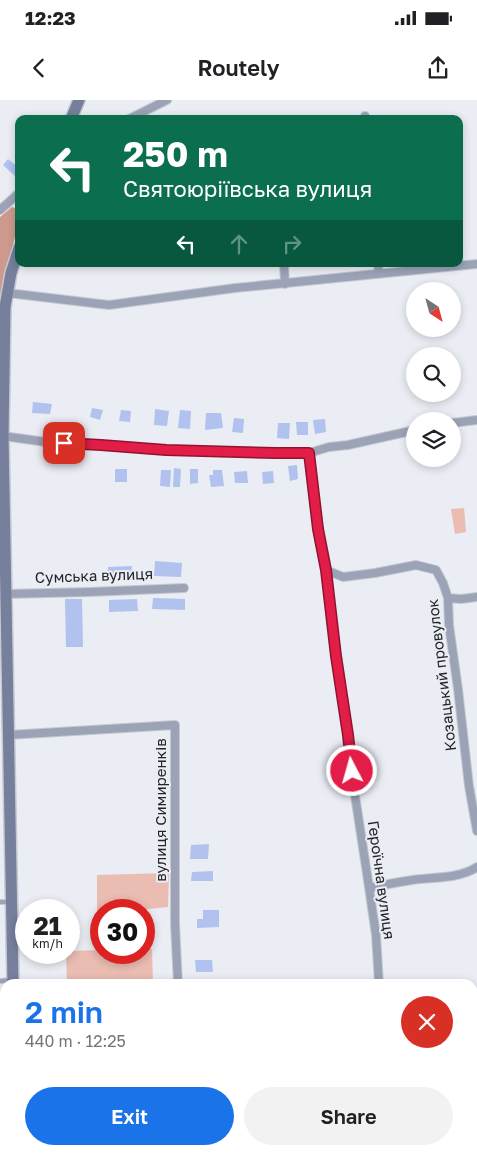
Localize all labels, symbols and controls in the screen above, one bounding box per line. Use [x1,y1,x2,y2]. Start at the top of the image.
text: 12:23 [25,6,76,29]
icon: back [25,54,53,82]
text: Routely [197,54,280,81]
icon: share [424,54,452,82]
text: 250 m [123,133,228,175]
icon: left [40,135,105,200]
text: Святоюріївська вулиця [123,175,372,202]
icon: left [172,230,200,258]
icon: ahead [225,230,253,258]
icon: right [278,230,306,258]
north arrow [406,282,461,338]
map controls [406,282,461,467]
button: search [406,347,461,402]
button: layers [406,412,461,467]
pin [43,422,85,464]
icon: arrive [50,429,78,457]
street label: Сумська вулиця [35,564,153,586]
street label: Козацький провулок [423,598,459,752]
street label: вулиця Симиренків [151,738,169,882]
position arrow [325,744,377,796]
street label: Героїчна вулиця [365,819,399,940]
speed limit sign: 30 [90,899,155,964]
text: 21 [33,910,62,941]
text: km/h [32,936,63,951]
text: 2 min [25,994,103,1030]
button: close [401,996,453,1048]
text: 440 m · 12:25 [25,1031,126,1051]
button: Exit [25,1087,234,1145]
button: Share [244,1087,453,1145]

